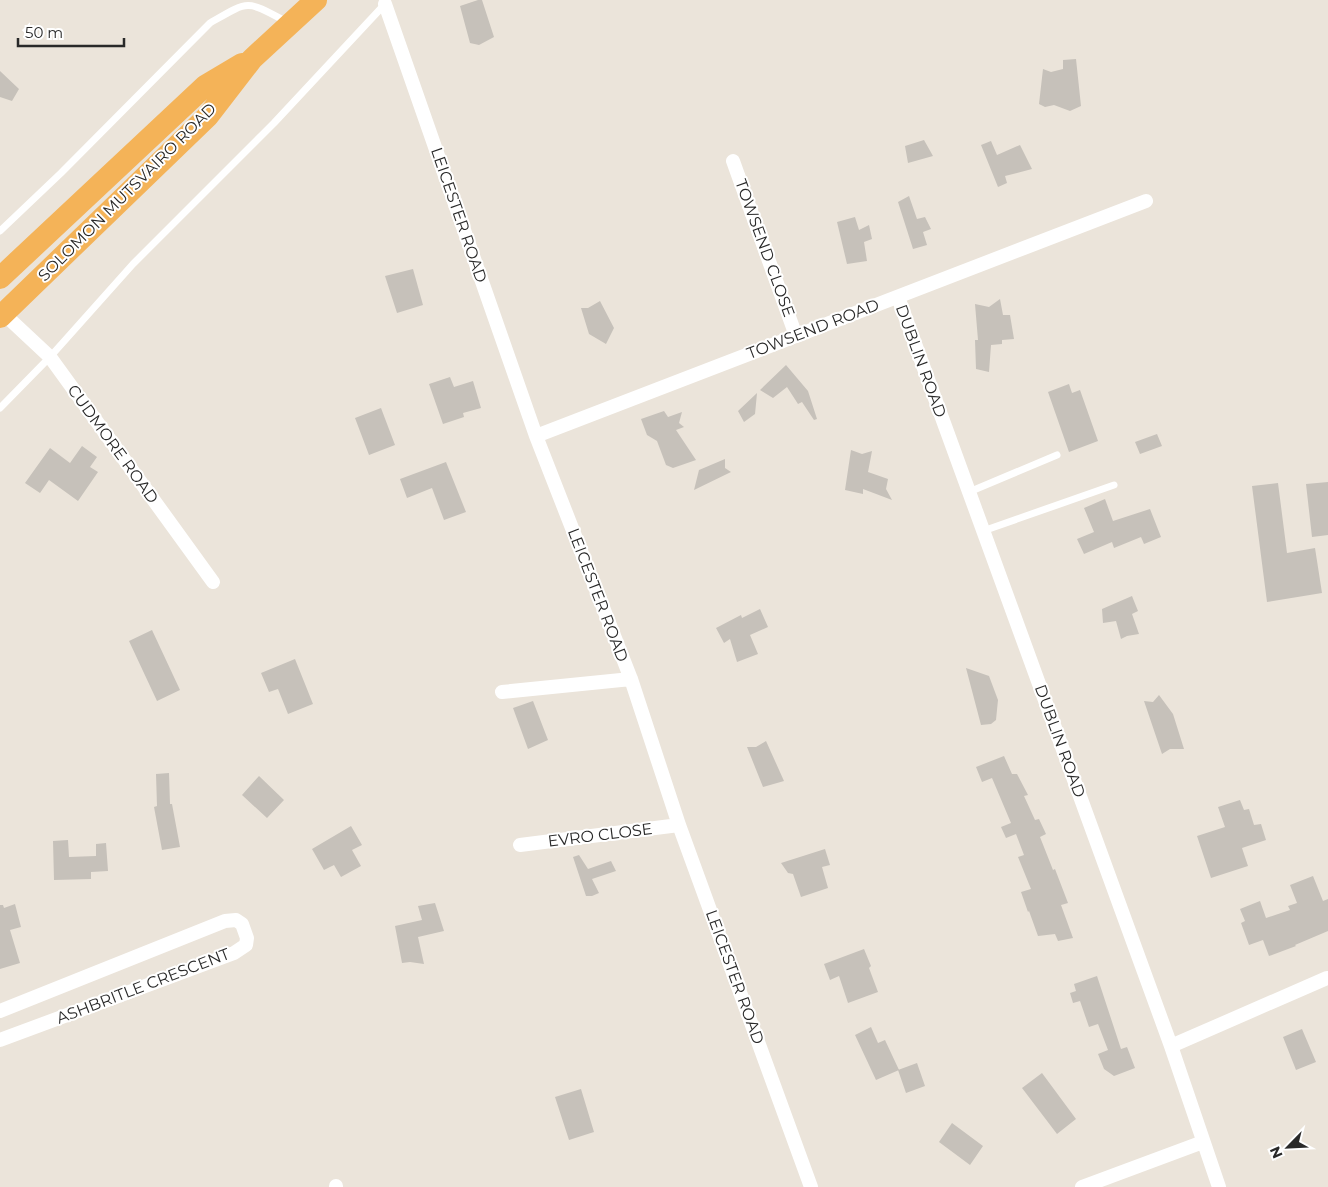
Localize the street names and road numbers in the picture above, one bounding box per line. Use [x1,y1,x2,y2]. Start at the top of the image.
street label: SOLOMON MUTSVAIRO ROAD [34,99,220,285]
street label: LEICESTER ROAD [427,145,491,285]
street label: TOWSEND CLOSE [731,177,799,319]
street label: TOWSEND ROAD [744,295,882,363]
street label: DUBLIN ROAD [892,302,950,420]
street label: CUDMORE ROAD [64,381,162,507]
street label: LEICESTER ROAD [564,525,632,665]
street label: DUBLIN ROAD [1031,682,1089,800]
street label: EVRO CLOSE [547,819,653,851]
street label: LEICESTER ROAD [702,907,768,1047]
street label: ASHBRITLE CRESCENT [54,944,233,1028]

